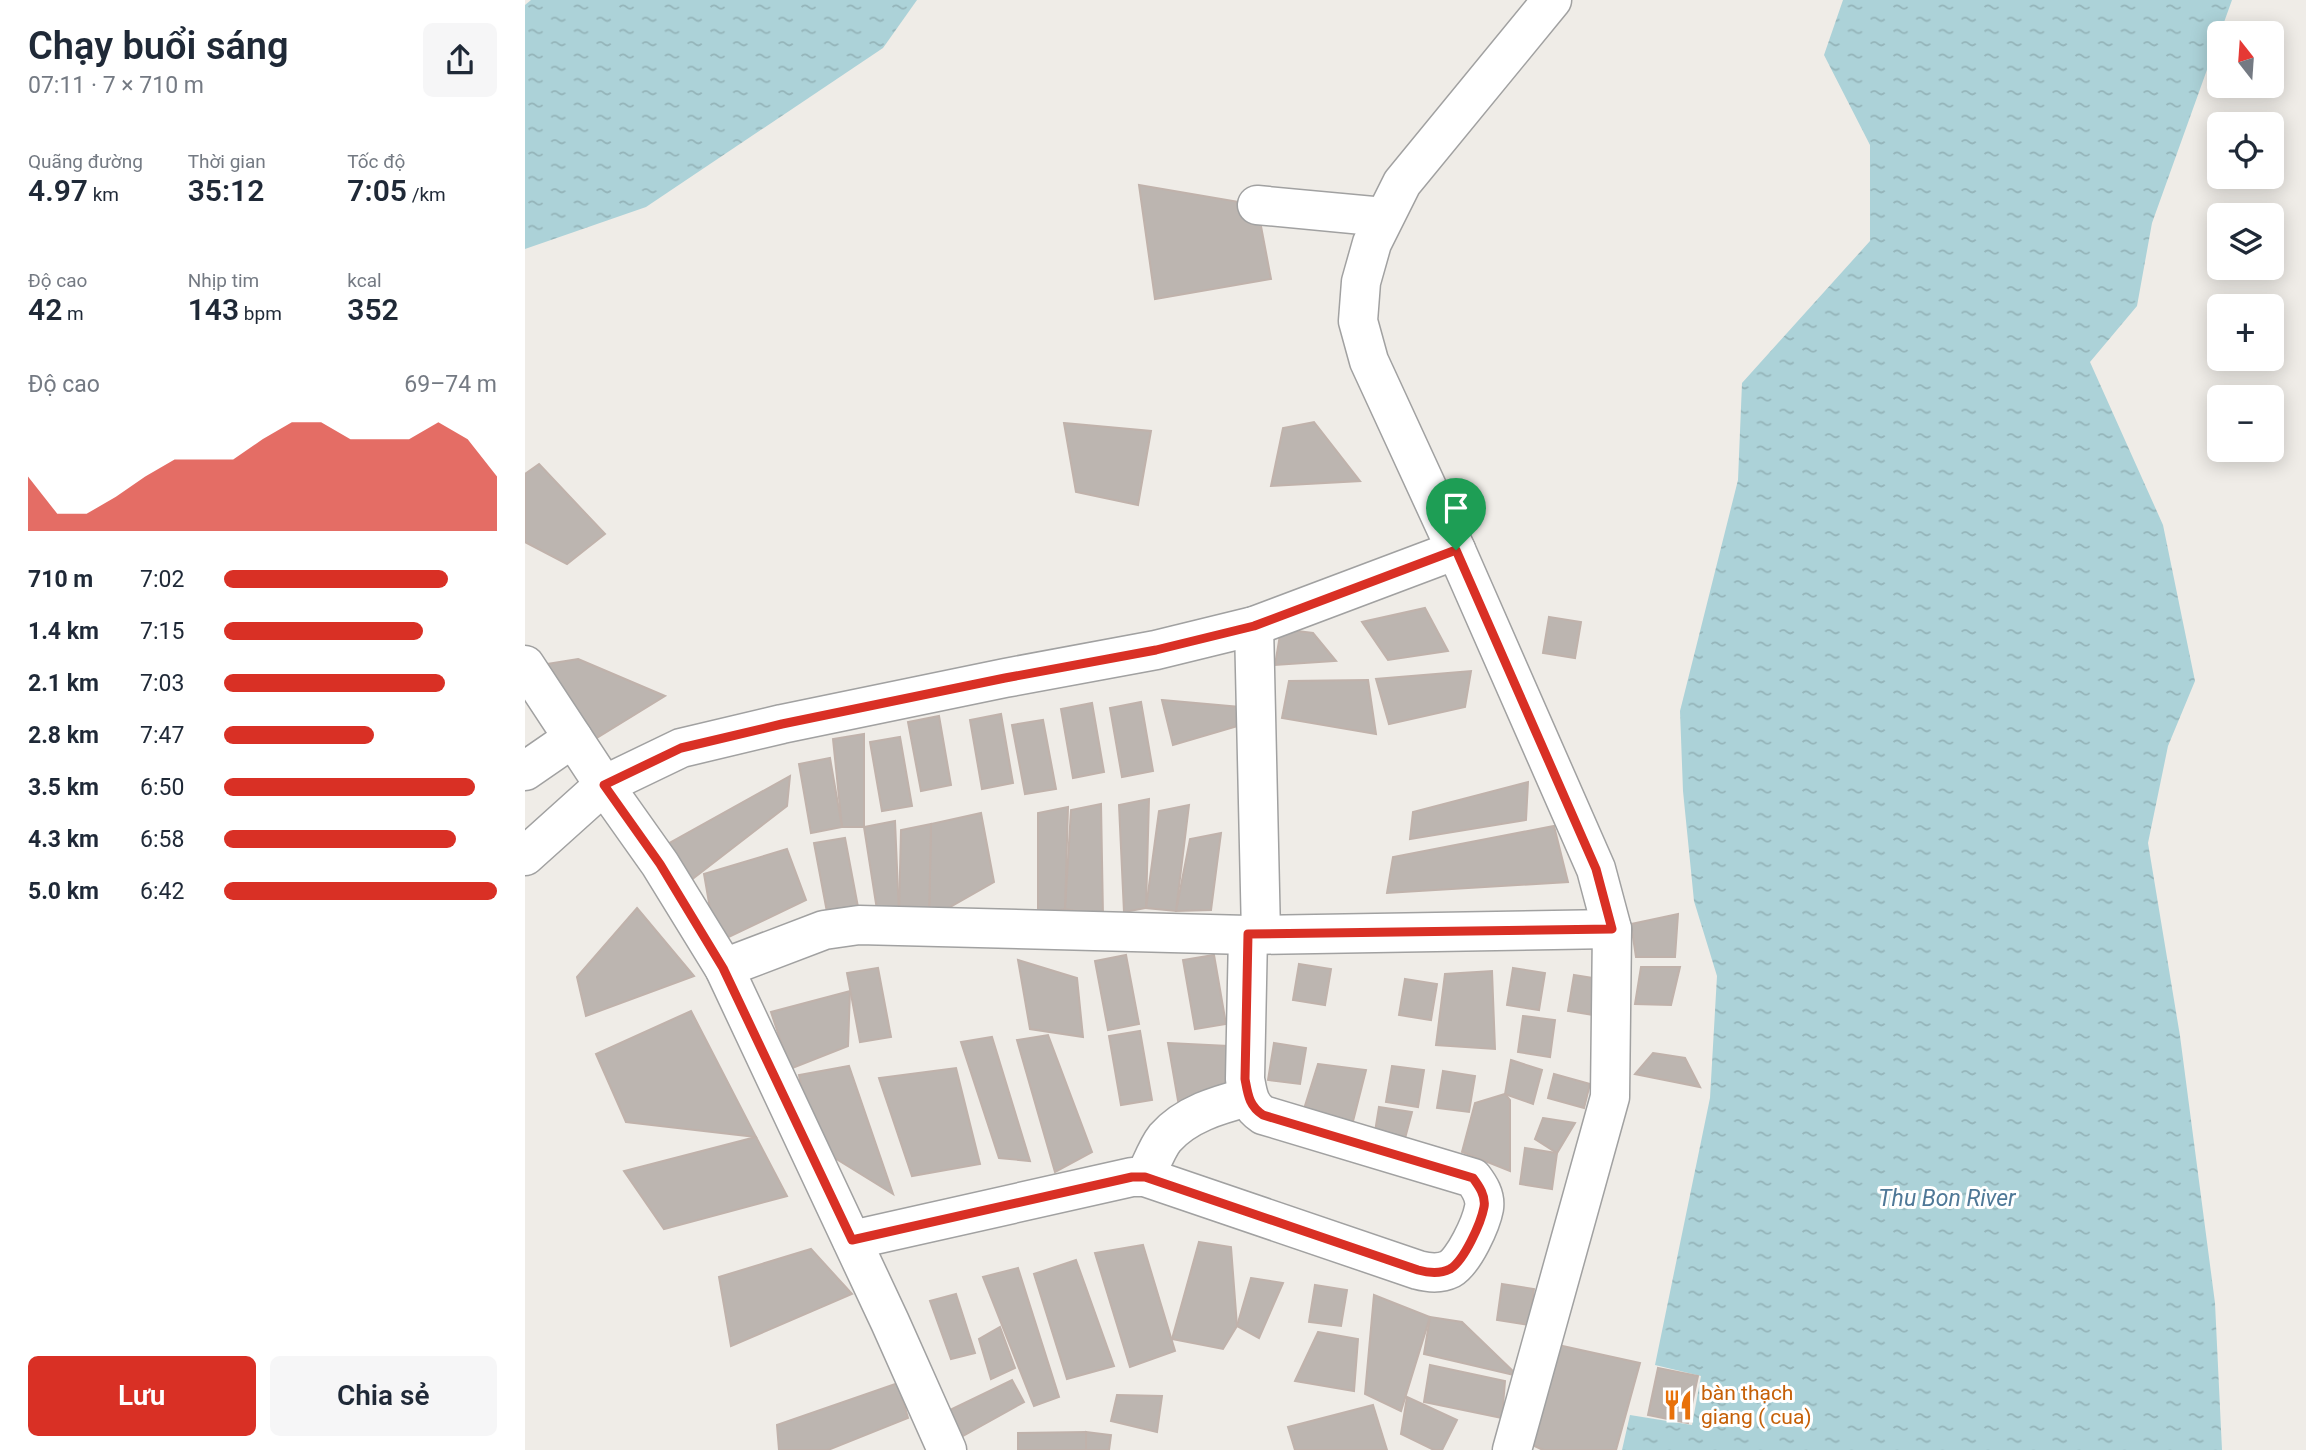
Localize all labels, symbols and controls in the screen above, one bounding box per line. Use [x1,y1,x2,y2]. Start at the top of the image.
north arrow [2207,21,2284,98]
map controls [2207,21,2284,462]
button: share [423,23,497,97]
text: Chạy buổi sáng [28,24,289,68]
text: 07:11 · 7 × 710 m [28,72,204,99]
button: locate [2207,112,2284,189]
text: Quãng đường [28,150,143,173]
text: Thời gian [188,150,266,173]
text: Tốc độ [347,150,405,173]
text: 4.97 [28,173,88,208]
text: 35:12 [188,173,264,208]
text: 7:05 [347,173,407,208]
text: km [88,183,119,206]
text: /km [407,183,446,206]
button: layers [2207,203,2284,280]
text: Độ cao [28,269,87,292]
text: Nhịp tim [188,269,259,292]
text: kcal [347,269,382,292]
text: 42 [28,292,62,327]
text: 143 [188,292,239,327]
text: 352 [347,292,399,327]
button: + [2207,294,2284,371]
text: m [62,302,84,325]
text: bpm [239,302,282,325]
text: Độ cao [28,371,100,398]
text: 69–74 m [404,371,497,398]
button: − [2207,385,2284,462]
pin [1426,478,1486,550]
icon: arrive [1437,489,1475,527]
text: 710 m [28,566,93,593]
text: 7:02 [140,566,184,593]
text: 1.4 km [28,618,99,645]
text: 7:15 [140,618,184,645]
text: 2.1 km [28,670,99,697]
text: 7:03 [140,670,184,697]
text: 2.8 km [28,722,99,749]
text: 7:47 [140,722,184,749]
text: 3.5 km [28,774,99,801]
text: 6:50 [140,774,184,801]
text: 4.3 km [28,826,99,853]
text: 6:58 [140,826,184,853]
text: 5.0 km [28,878,99,905]
text: 6:42 [140,878,184,905]
water label: Thu Bon River [1878,1185,2017,1212]
button: Lưu [28,1356,256,1436]
button: Chia sẻ [270,1356,497,1436]
place label: bàn thạch giang ( cua) [1701,1381,1812,1429]
restaurant icon: bàn thạch giang ( cua) [1661,1388,1695,1422]

